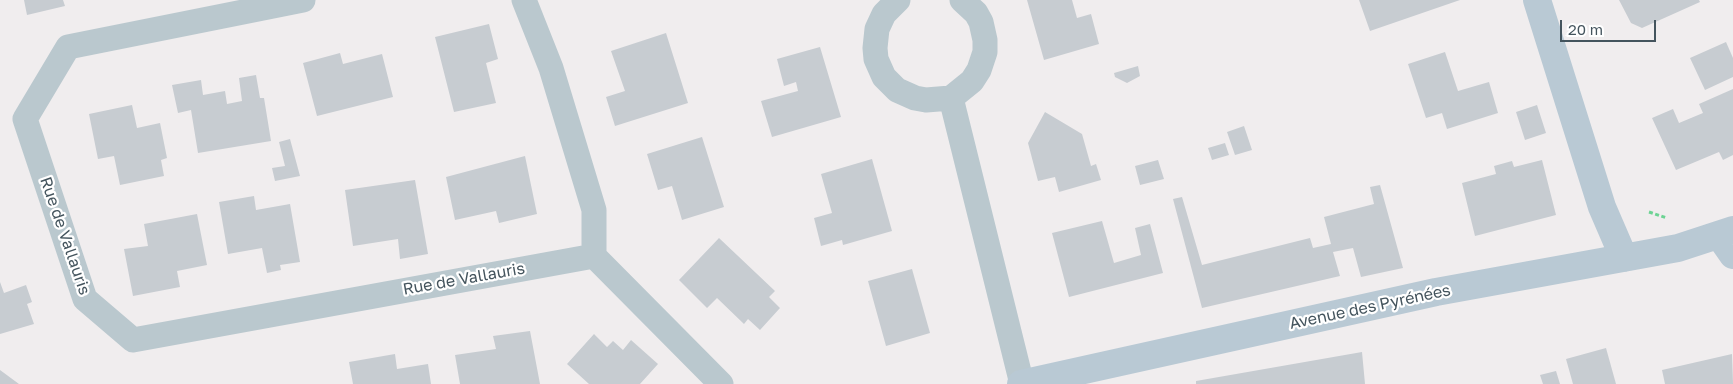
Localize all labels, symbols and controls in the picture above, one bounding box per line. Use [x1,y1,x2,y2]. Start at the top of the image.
scale bar [1563,10,1659,42]
text: 20 m [1568,20,1603,38]
street label: Rue de Vallauris [36,175,94,297]
street label: Rue de Vallauris [402,259,526,299]
street label: Avenue des Pyrénées [1288,281,1452,333]

